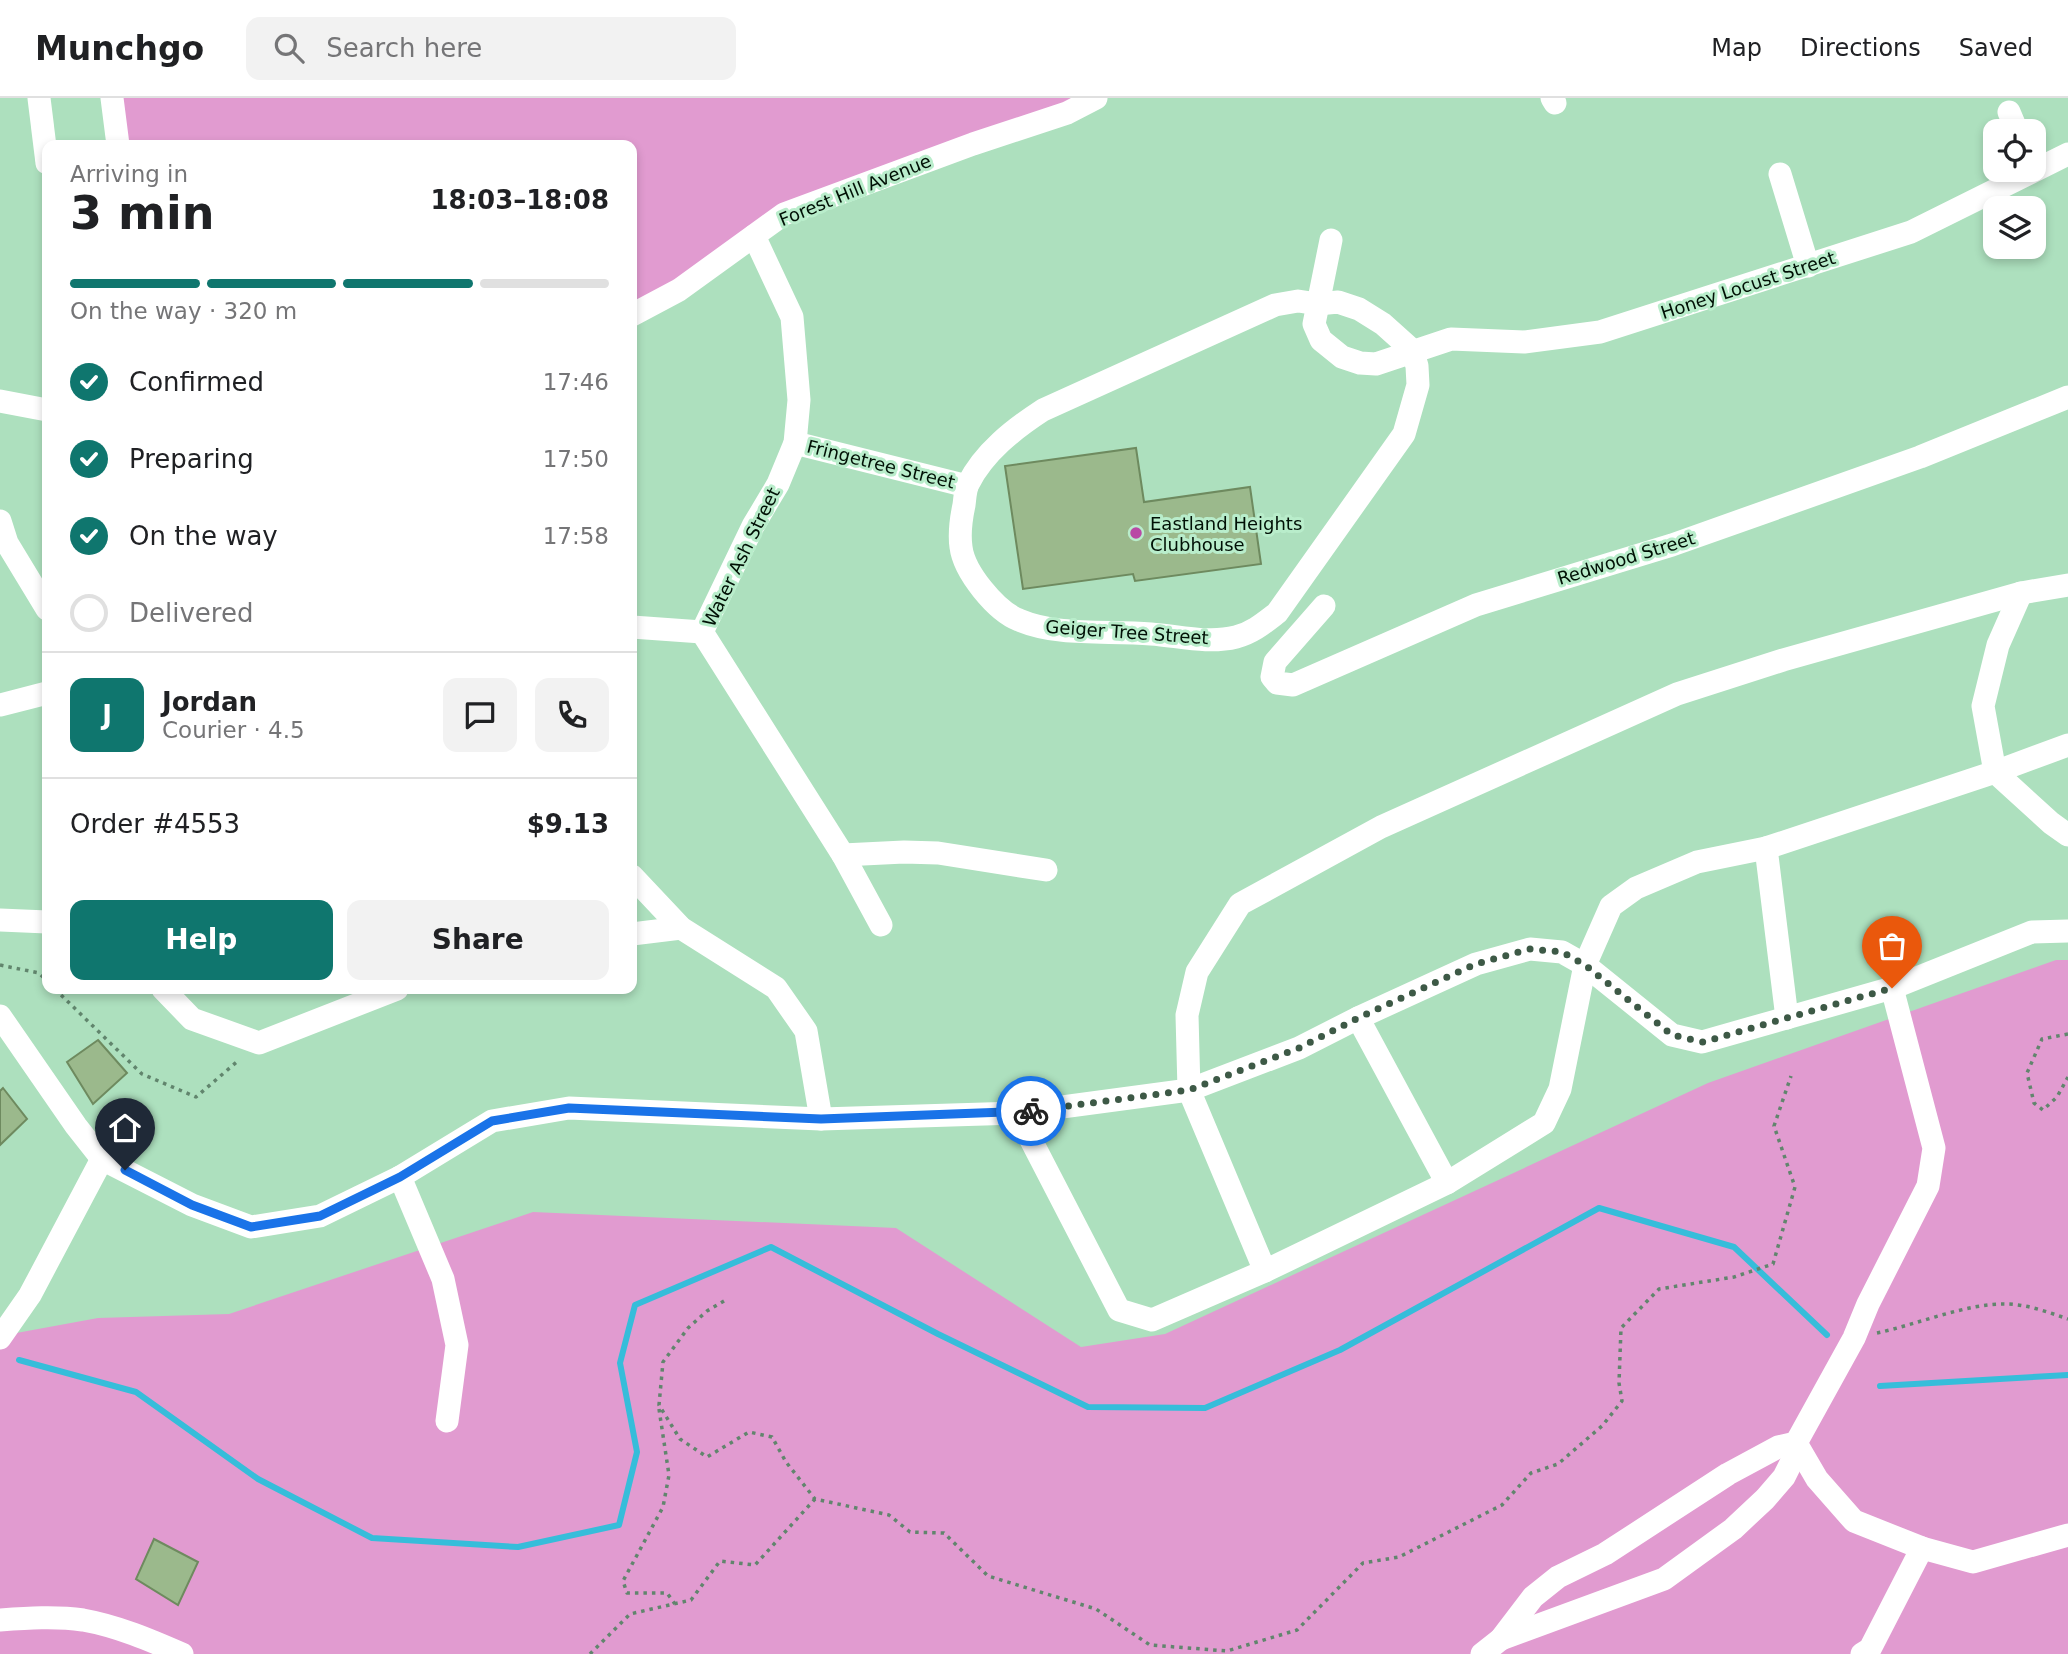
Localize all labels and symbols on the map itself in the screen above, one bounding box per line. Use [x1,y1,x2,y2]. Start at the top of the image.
street label: Forest Hill Avenue [776,150,934,230]
street label: Honey Locust Street [1658,247,1838,323]
street label: Fringetree Street [805,435,957,493]
street label: Water Ash Street [698,484,784,630]
place label: Eastland Heights Clubhouse [1150,513,1302,555]
marker: Eastland Heights Clubhouse [1128,525,1144,541]
street label: Redwood Street [1555,527,1697,589]
street label: Geiger Tree Street [1045,616,1209,648]
pin [1862,916,1922,988]
courier [996,1076,1066,1146]
pin [95,1098,155,1170]

